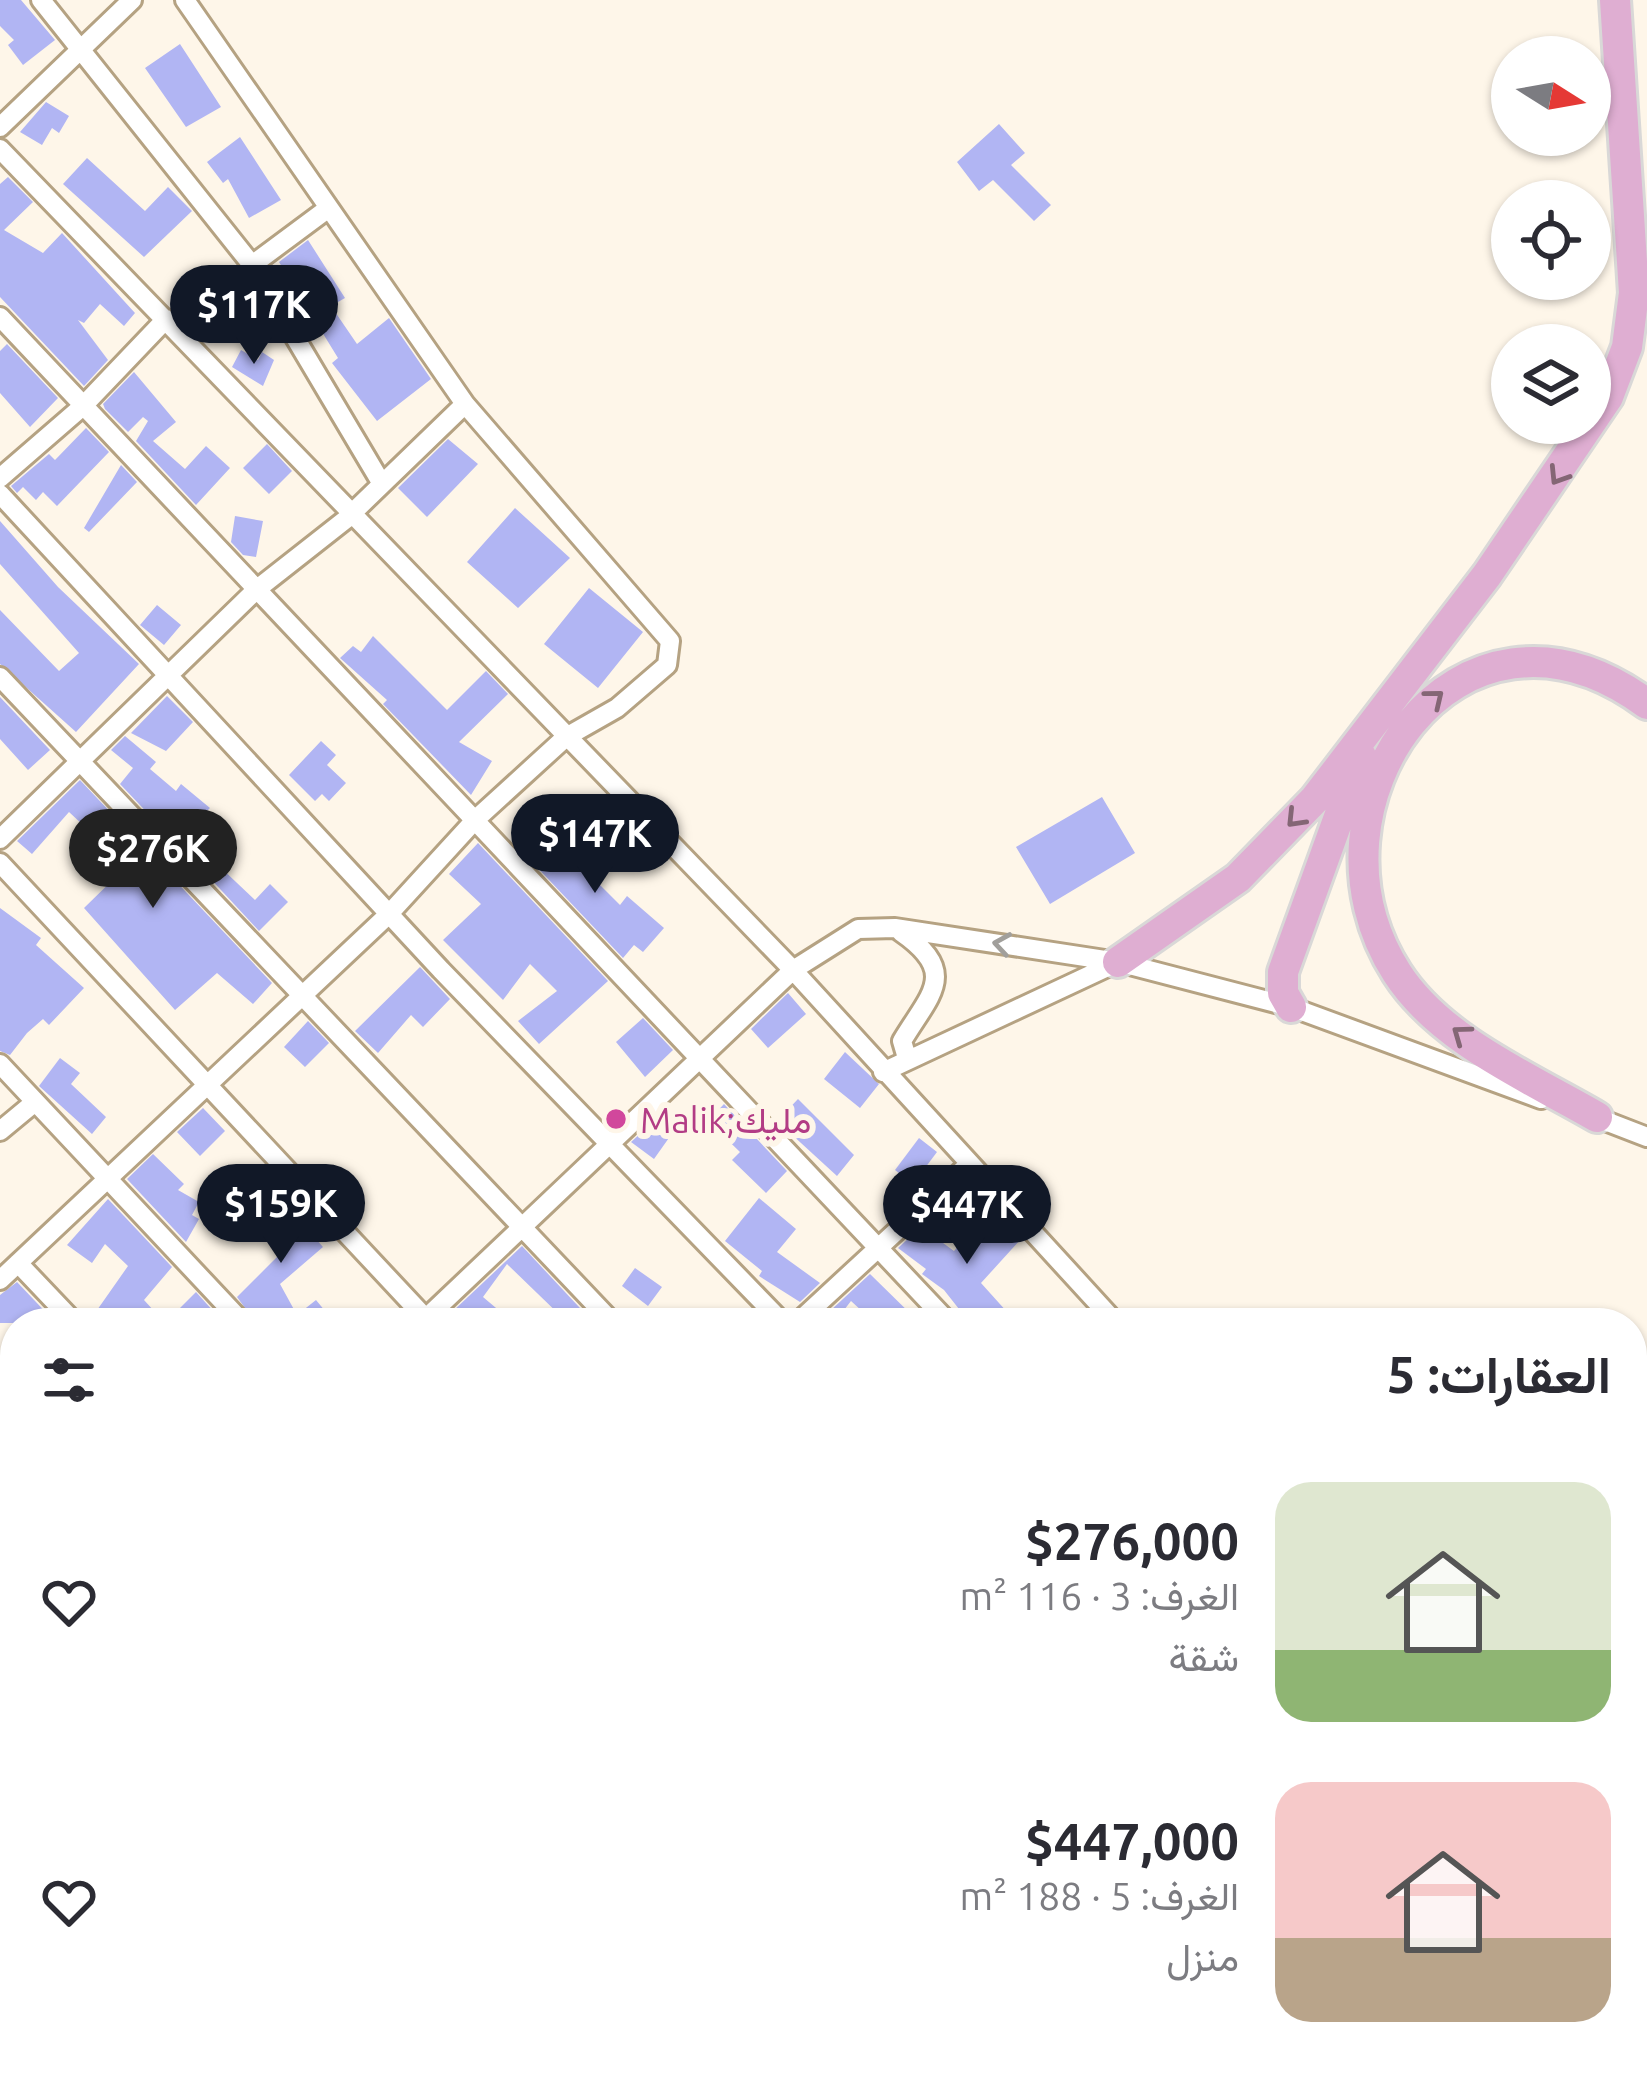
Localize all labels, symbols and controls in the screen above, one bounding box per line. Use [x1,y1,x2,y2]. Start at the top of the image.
north arrow [1491,36,1611,156]
map controls [1491,36,1611,444]
button: locate [1491,180,1611,300]
pin: $117K [170,265,338,367]
text: $117K [197,282,311,325]
button: layers [1491,324,1611,444]
one-way arrow [1550,462,1572,484]
one-way arrow [1421,691,1443,712]
pin: $147K [511,794,679,896]
one-way arrow [1288,805,1310,826]
pin: $276K [69,809,237,911]
text: $147K [538,811,652,854]
text: $276K [96,826,210,869]
one-way arrow [992,932,1012,958]
one-way arrow [1453,1026,1474,1048]
place label: Malik;مليك [640,1099,812,1141]
marker: Malik;مليك [603,1106,629,1132]
pin: $159K [197,1164,365,1266]
pin: $447K [883,1165,1051,1267]
text: $159K [224,1181,338,1224]
text: $447K [910,1182,1024,1225]
text: العقارات: 5 [1387,1345,1611,1403]
icon: filters [36,1347,102,1413]
text: $276,000 [1025,1512,1239,1570]
icon: home [1371,1530,1515,1674]
icon: heart [36,1569,102,1635]
text: الغرف: 3 · 116 m² [960,1574,1239,1617]
text: شقة [1169,1635,1239,1678]
text: $447,000 [1025,1812,1239,1870]
icon: home [1371,1830,1515,1974]
icon: heart [36,1869,102,1935]
text: الغرف: 5 · 188 m² [960,1874,1239,1917]
text: منزل [1166,1935,1239,1978]

